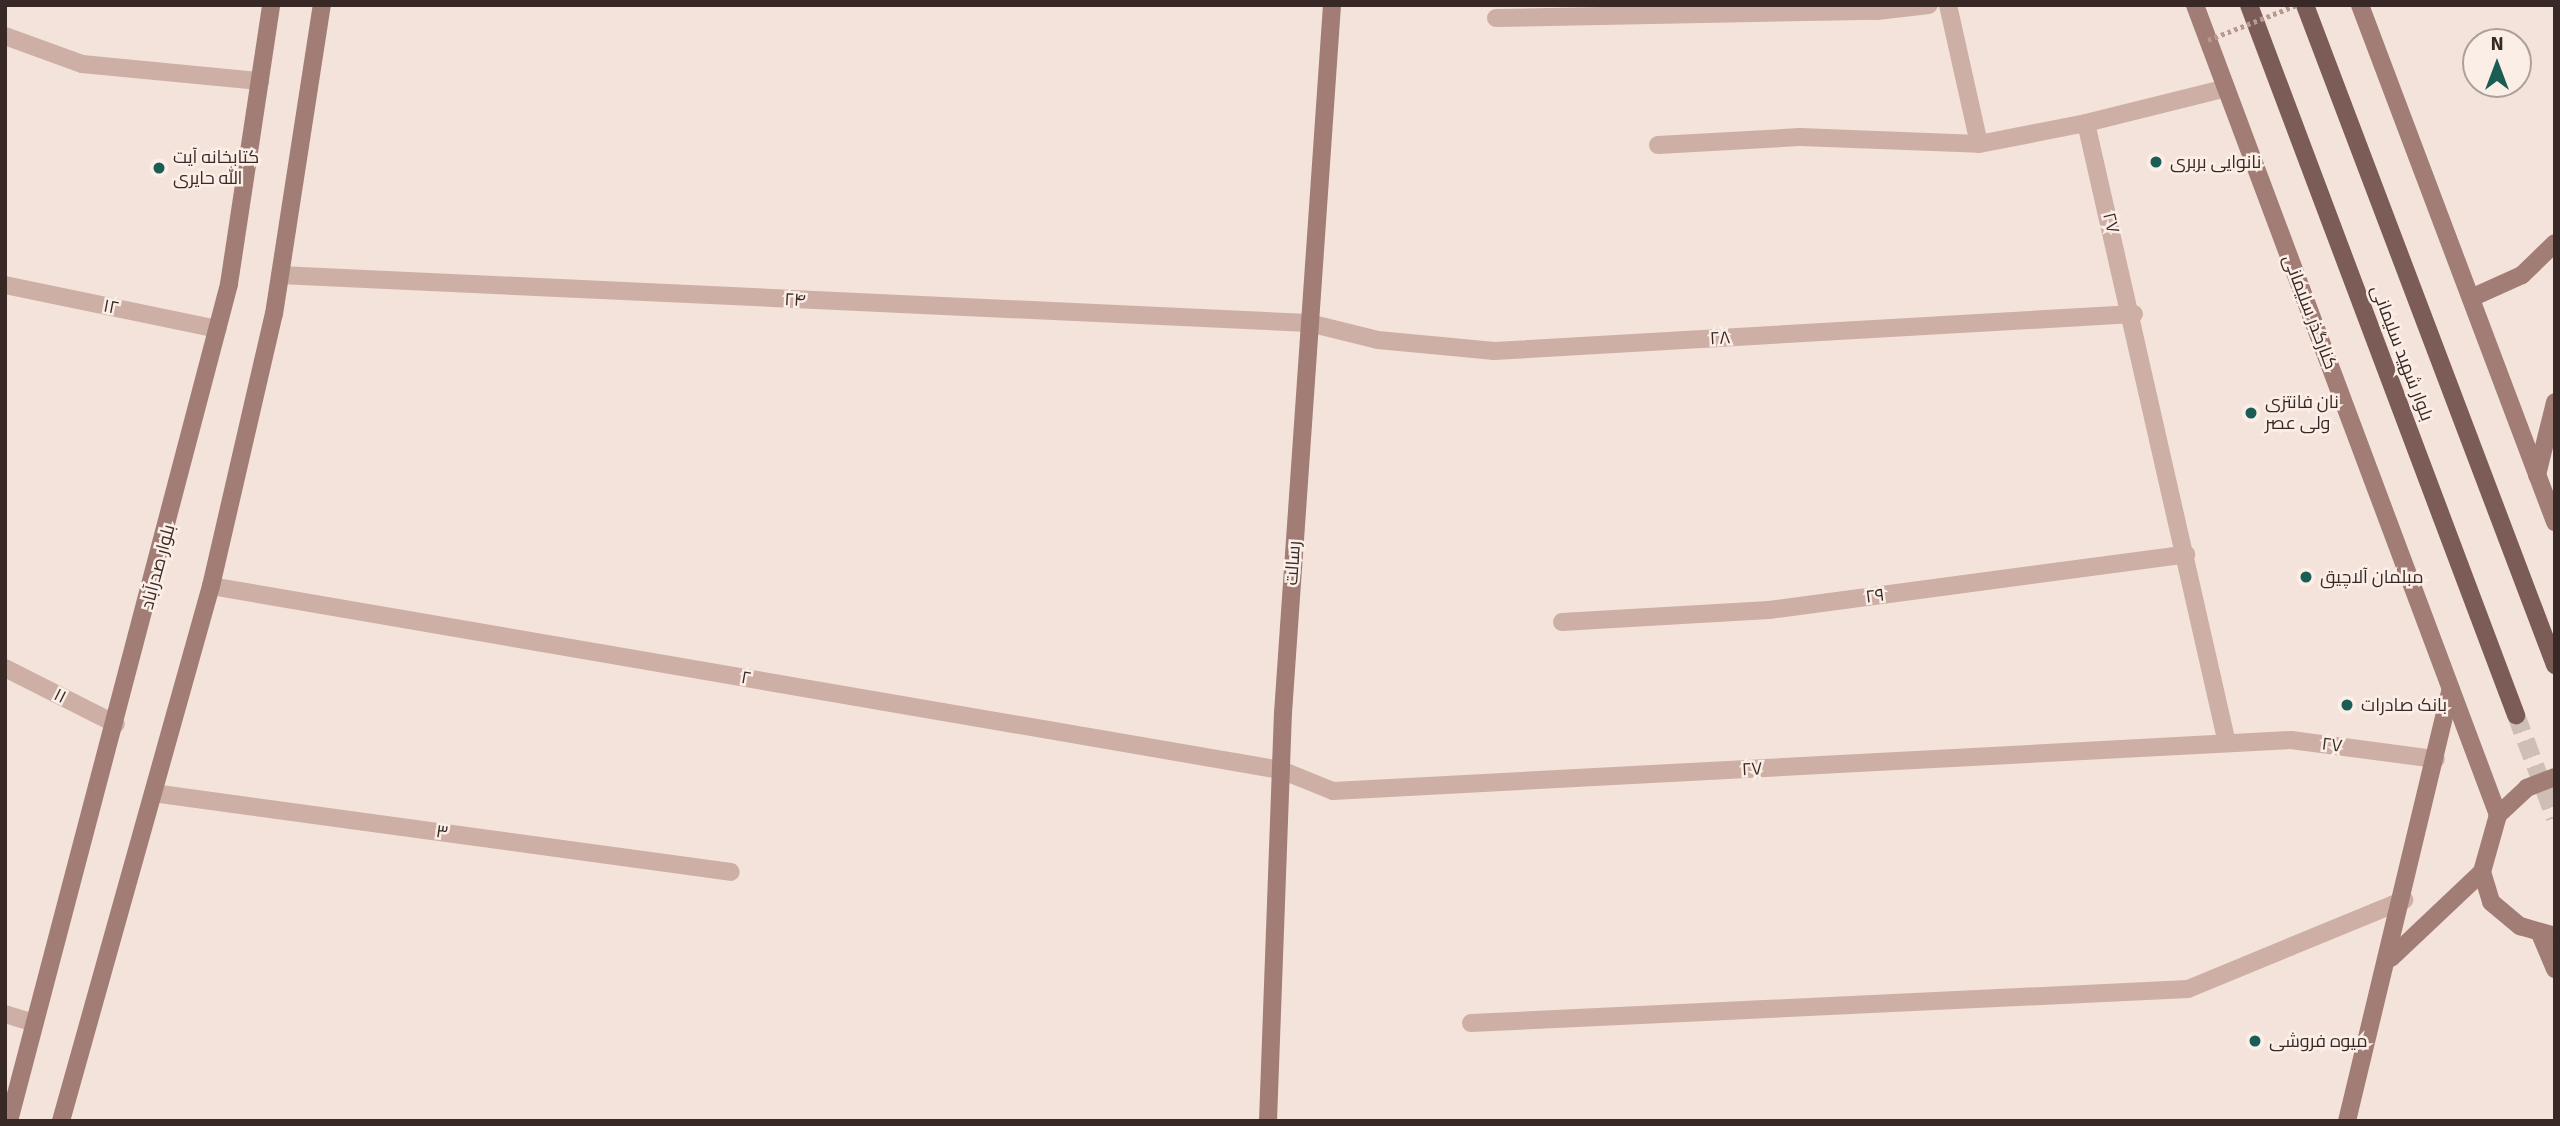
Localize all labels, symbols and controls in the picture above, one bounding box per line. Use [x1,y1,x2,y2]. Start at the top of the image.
north arrow [2462,28,2532,98]
text: N [2490,32,2504,56]
place label: کتابخانه آیت الله حایری [173,147,259,190]
place label: نانوایی بربری [2170,151,2261,173]
marker: نانوایی بربری [2148,154,2164,170]
marker: کتابخانه آیت الله حایری [151,160,167,176]
street label: ۲۷ [2098,210,2124,236]
street label: کنارگذر سلیمانی [2278,252,2342,372]
street label: بلوار شهید سلیمانی [2366,282,2438,424]
street label: ۲۴ [784,289,806,311]
street label: ۱۲ [102,295,120,319]
street label: ۲۸ [1709,327,1731,349]
place label: نان فانتزی ولی عصر [2265,392,2339,434]
marker: نان فانتزی ولی عصر [2243,405,2259,421]
street label: بلوار صدرآباد [136,522,180,612]
street label: رسالت [1281,540,1305,586]
place label: مبلمان آلاچیق [2320,566,2424,588]
marker: مبلمان آلاچیق [2298,569,2314,585]
street label: ۲۹ [1864,584,1886,608]
street label: ۲ [739,667,753,689]
street label: ۱۱ [50,684,70,708]
place label: بانک صادرات [2361,694,2447,716]
marker: بانک صادرات [2339,697,2355,713]
street label: ۲۷ [2320,733,2344,757]
street label: ۲۷ [1741,758,1763,780]
street label: ۳ [434,820,450,844]
place label: میوه فروشی [2269,1030,2368,1052]
marker: میوه فروشی [2247,1033,2263,1049]

